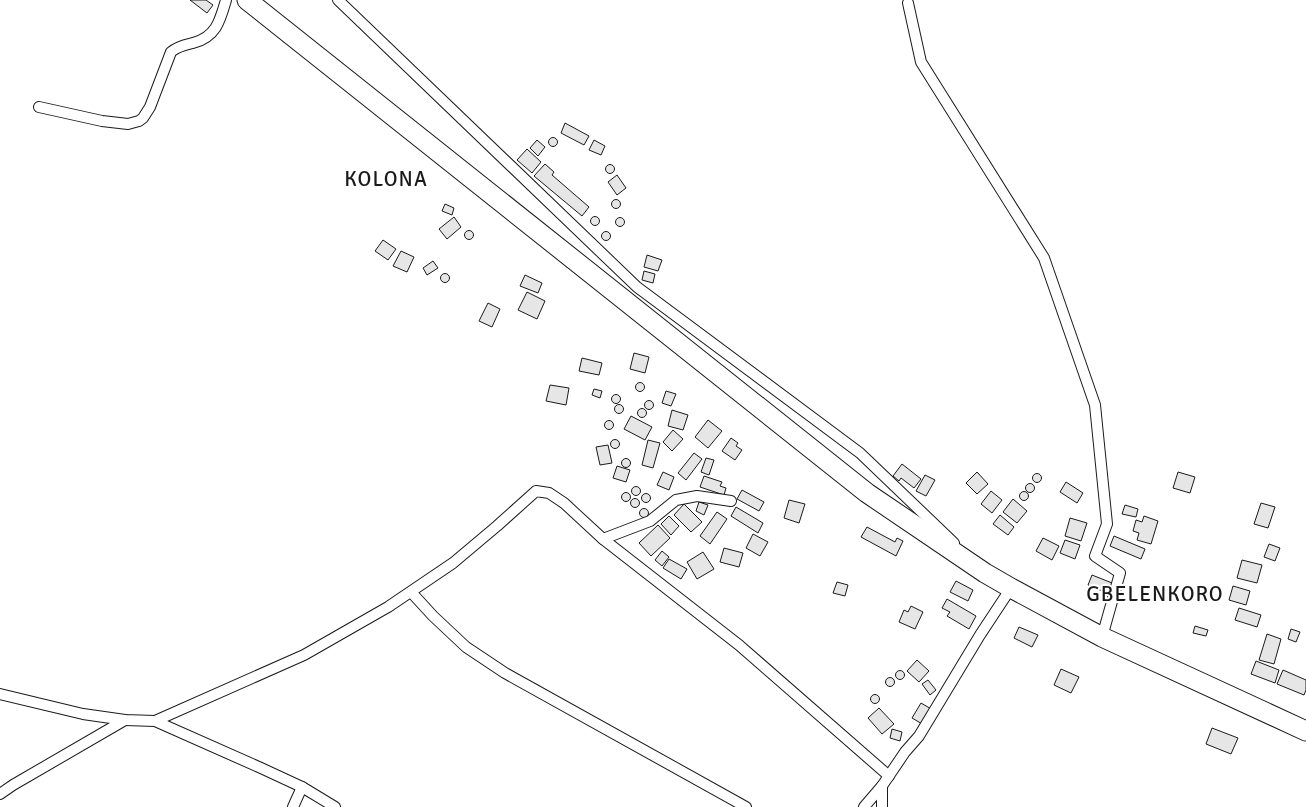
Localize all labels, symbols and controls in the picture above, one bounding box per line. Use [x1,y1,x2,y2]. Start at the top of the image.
district label: KOLONA [344,166,428,192]
district label: GBELENKORO [1086,581,1224,607]

